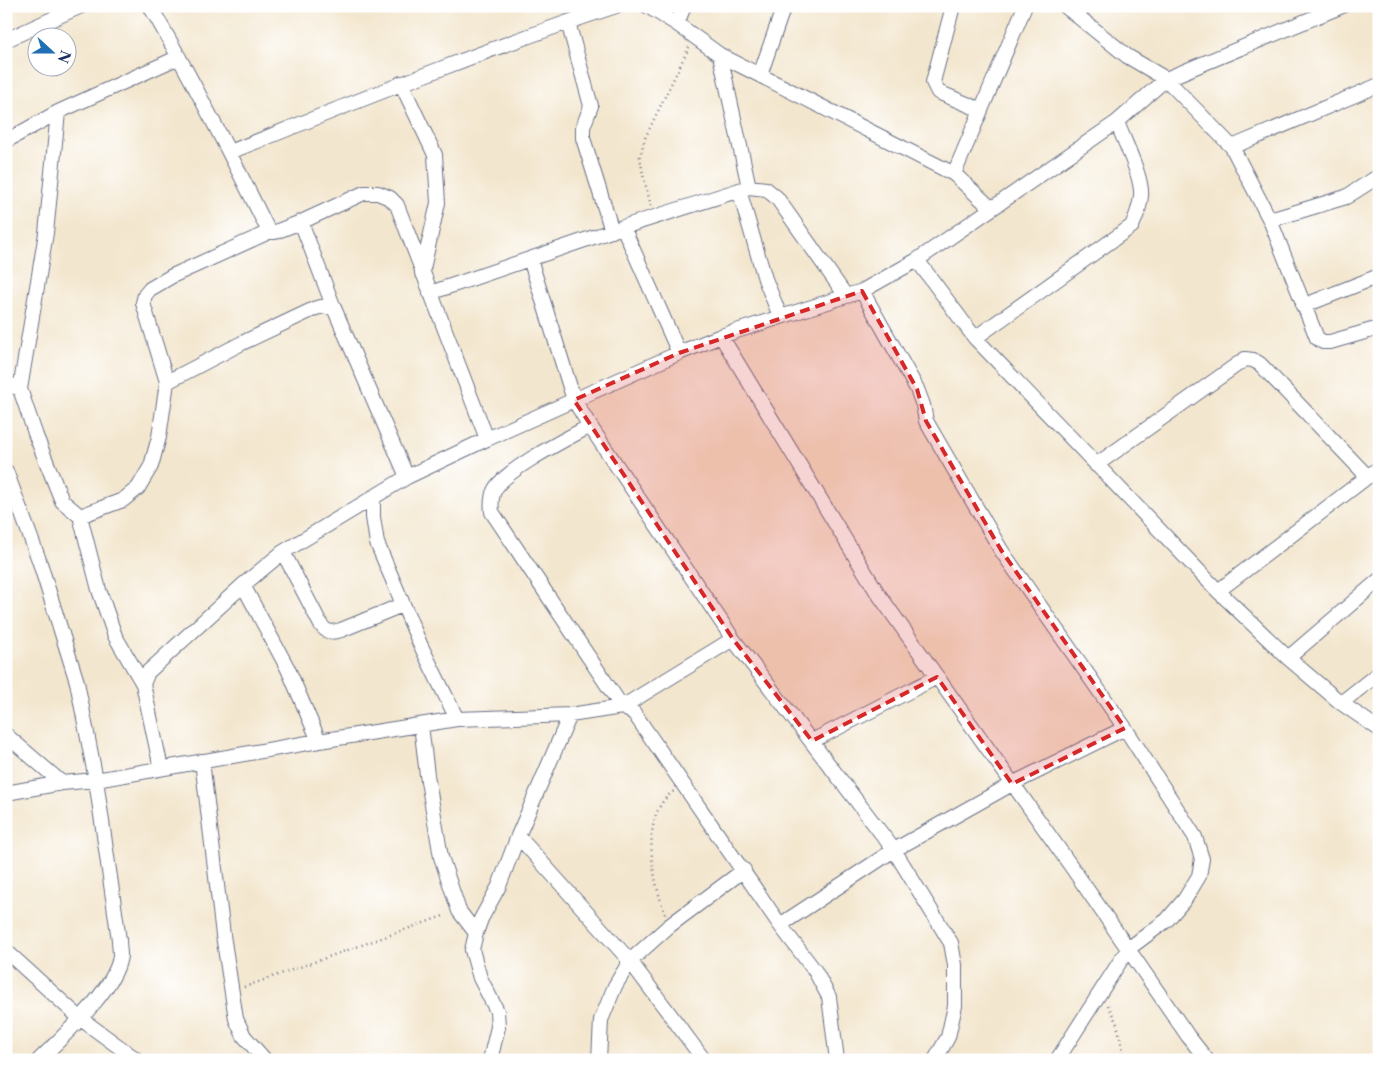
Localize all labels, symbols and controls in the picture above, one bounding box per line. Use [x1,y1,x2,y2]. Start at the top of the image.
north arrow [28,28,78,78]
text: N [54,48,75,66]

